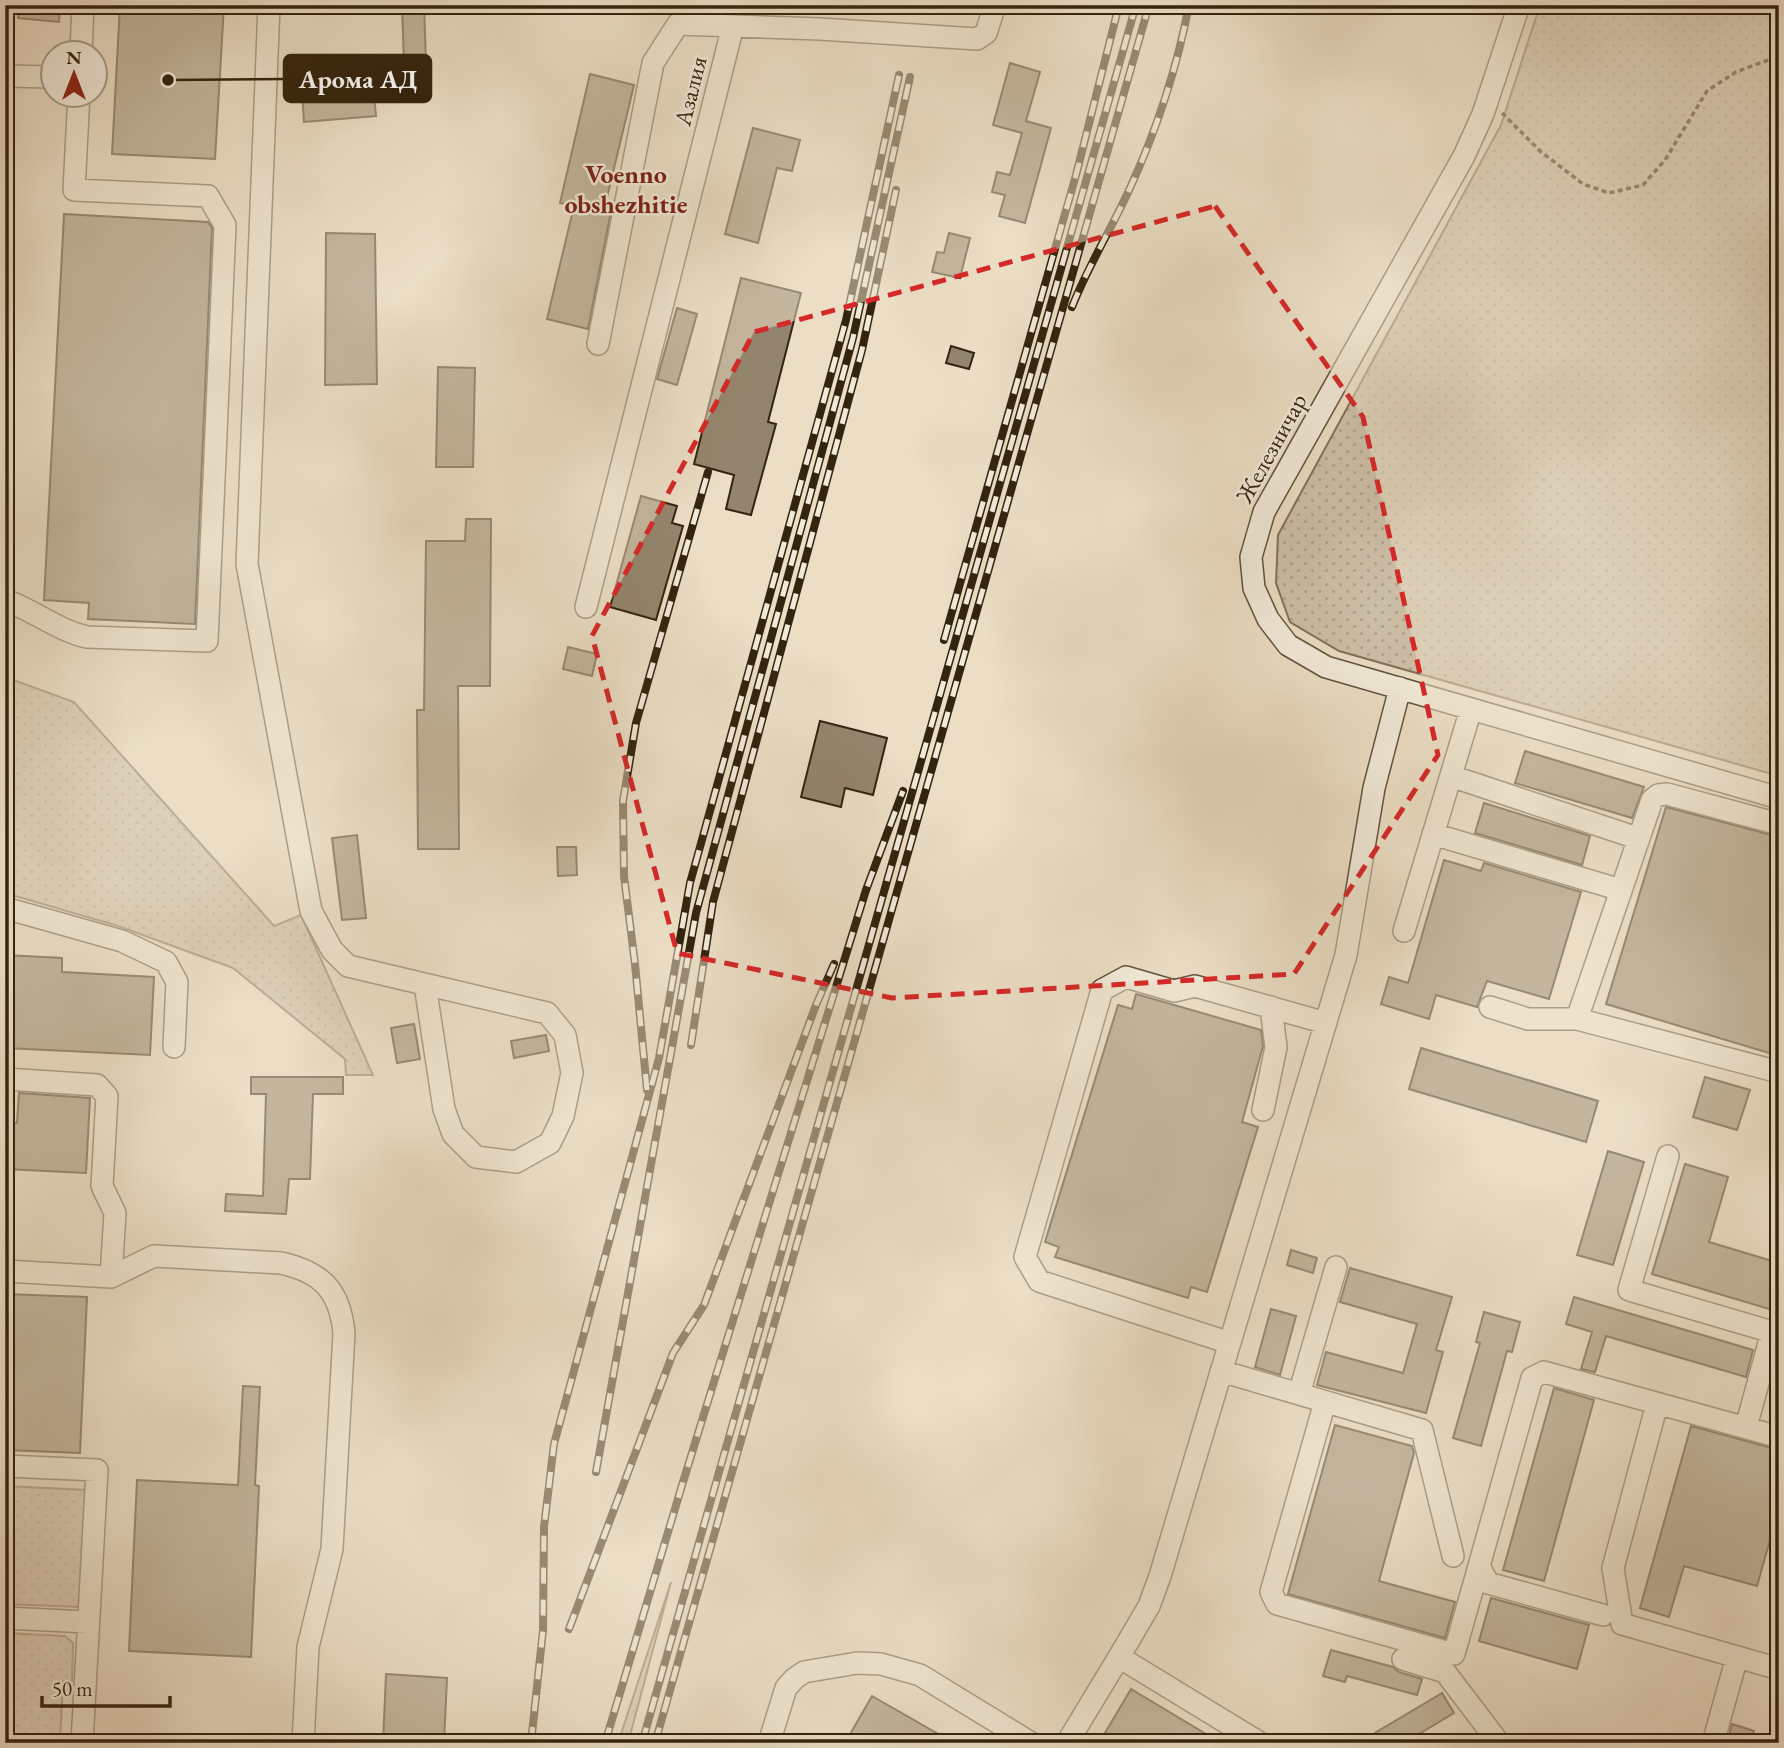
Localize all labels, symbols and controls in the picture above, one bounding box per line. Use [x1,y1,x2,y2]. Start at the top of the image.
north arrow [38,38,108,108]
text: N [66,45,82,70]
street label: Азалия [666,53,714,130]
callout: Арома АД [284,55,431,102]
text: Арома АД [298,62,418,96]
district label: Voenno obshezhitie [564,157,688,221]
street label: Железничар [1228,388,1314,509]
scale bar [42,1664,170,1708]
text: 50 m [52,1675,93,1702]

